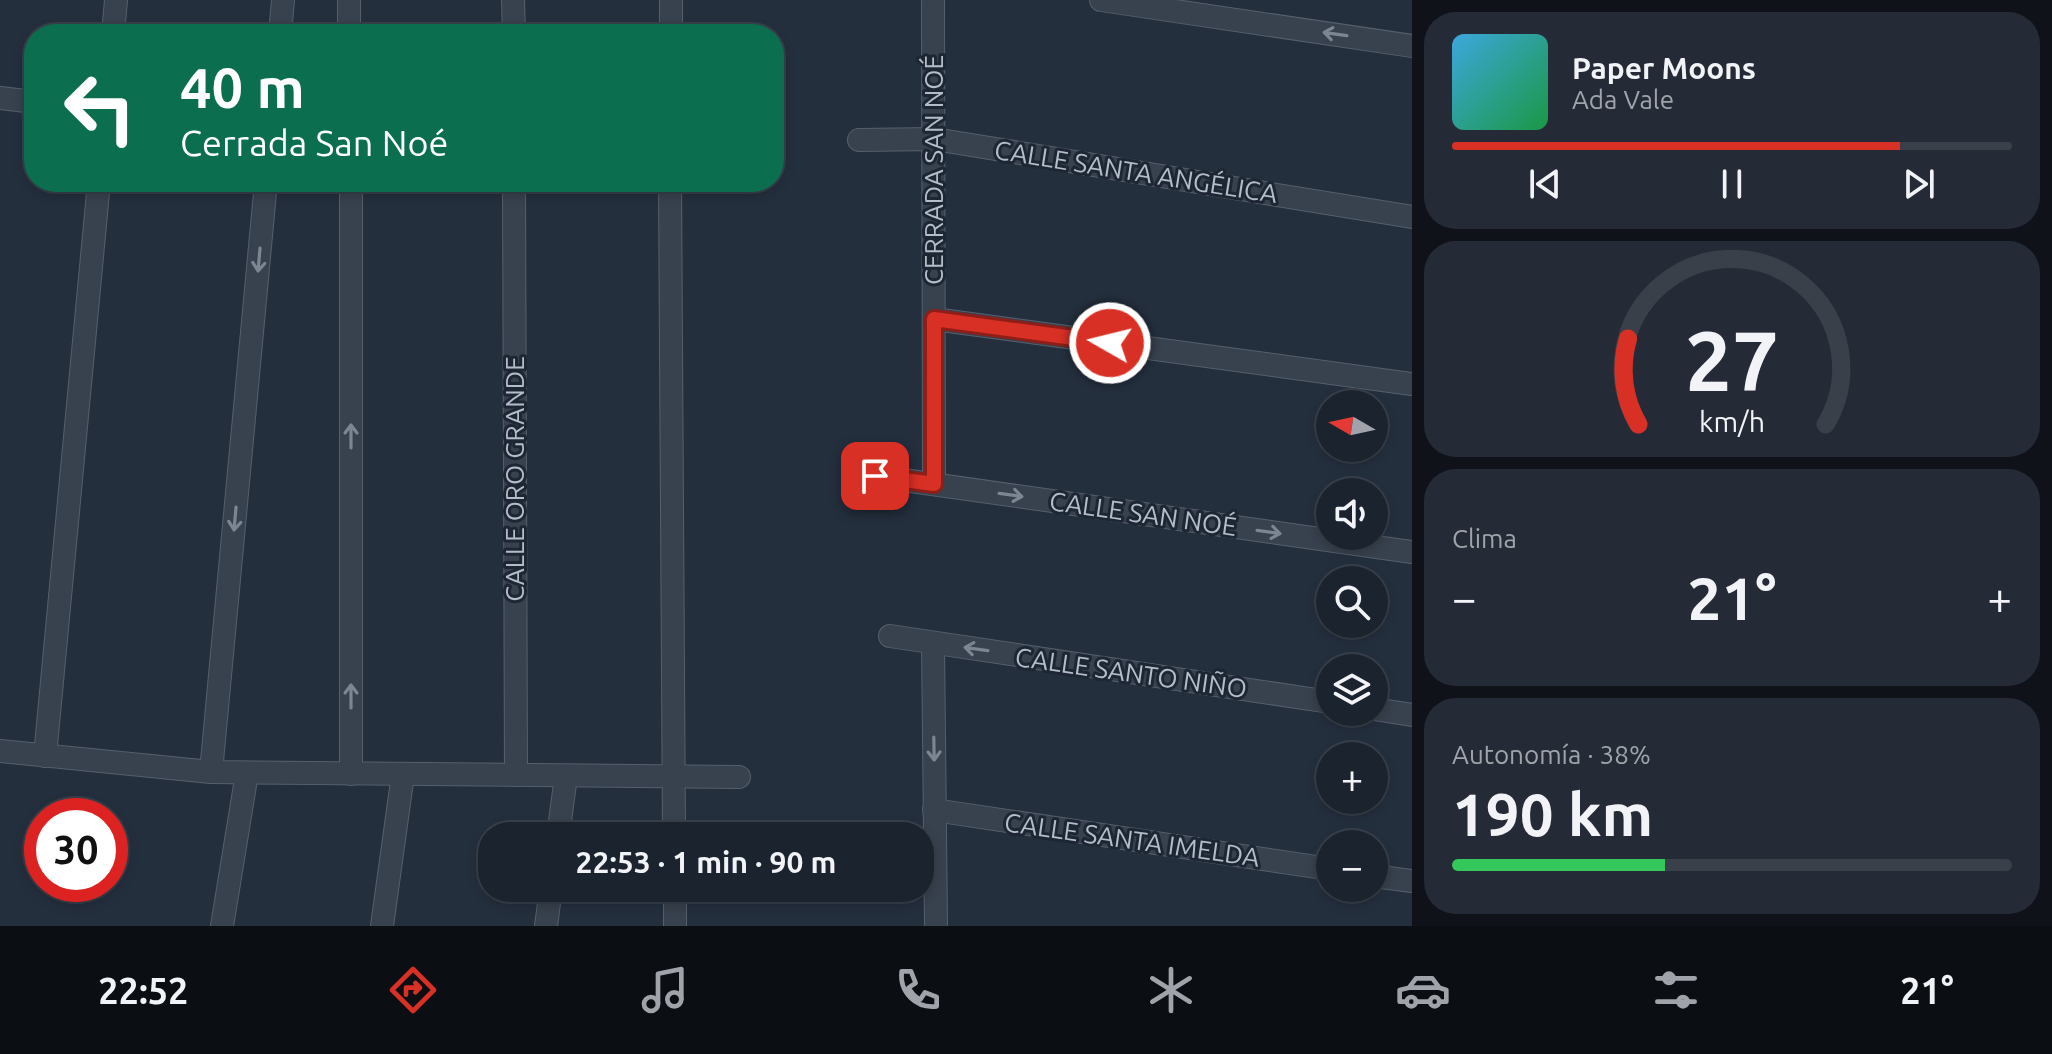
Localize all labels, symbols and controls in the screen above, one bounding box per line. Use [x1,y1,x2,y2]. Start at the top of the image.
one-way arrow [1323,26,1348,41]
text: Paper Moons [1572,51,1756,85]
street label: CERRADA SAN NOÉ [918,55,948,285]
icon: left [48,56,152,160]
text: 40 m [180,56,305,119]
text: Ada Vale [1572,85,1674,114]
text: Cerrada San Noé [180,122,448,163]
street label: CALLE SANTA ANGÉLICA [993,134,1280,208]
icon: previous [1523,162,1567,206]
icon: pause [1710,162,1754,206]
icon: next [1897,162,1941,206]
one-way arrow [251,246,266,273]
position arrow [1068,301,1152,385]
text: 27 [1685,312,1779,406]
street label: CALLE ORO GRANDE [500,356,529,602]
north arrow [1316,390,1388,462]
map controls [1316,390,1388,902]
text: km/h [1699,405,1765,437]
one-way arrow [343,423,359,450]
pin [841,442,909,510]
icon: arrive [853,454,897,498]
button: sound [1316,478,1388,550]
street label: CALLE SAN NOÉ [1048,485,1239,541]
one-way arrow [998,488,1023,503]
one-way arrow [227,505,242,531]
text: Clima [1452,524,1517,553]
one-way arrow [1255,525,1281,540]
text: 21° [1688,564,1776,631]
button: search [1316,566,1388,638]
text: − [1452,573,1477,622]
text: + [1987,573,2012,622]
one-way arrow [964,641,989,656]
street label: CALLE SANTO NIÑO [1013,642,1249,703]
button: layers [1316,654,1388,726]
one-way arrow [343,683,359,710]
one-way arrow [926,735,941,762]
text: Autonomía · 38% [1452,740,1651,769]
button: + [1316,742,1388,814]
text: 190 km [1452,780,1653,847]
speed limit sign: 30 [24,798,128,902]
street label: CALLE SANTA IMELDA [1003,807,1262,872]
button: − [1316,830,1388,902]
text: 22:53 · 1 min · 90 m [576,845,836,879]
icon: directions [385,962,441,1018]
icon: music [637,962,693,1018]
icon: phone [890,962,946,1018]
icon: climate [1143,962,1199,1018]
icon: car [1395,962,1451,1018]
icon: filters [1648,962,1704,1018]
text: 22:52 [98,970,188,1011]
text: 21° [1900,970,1954,1011]

